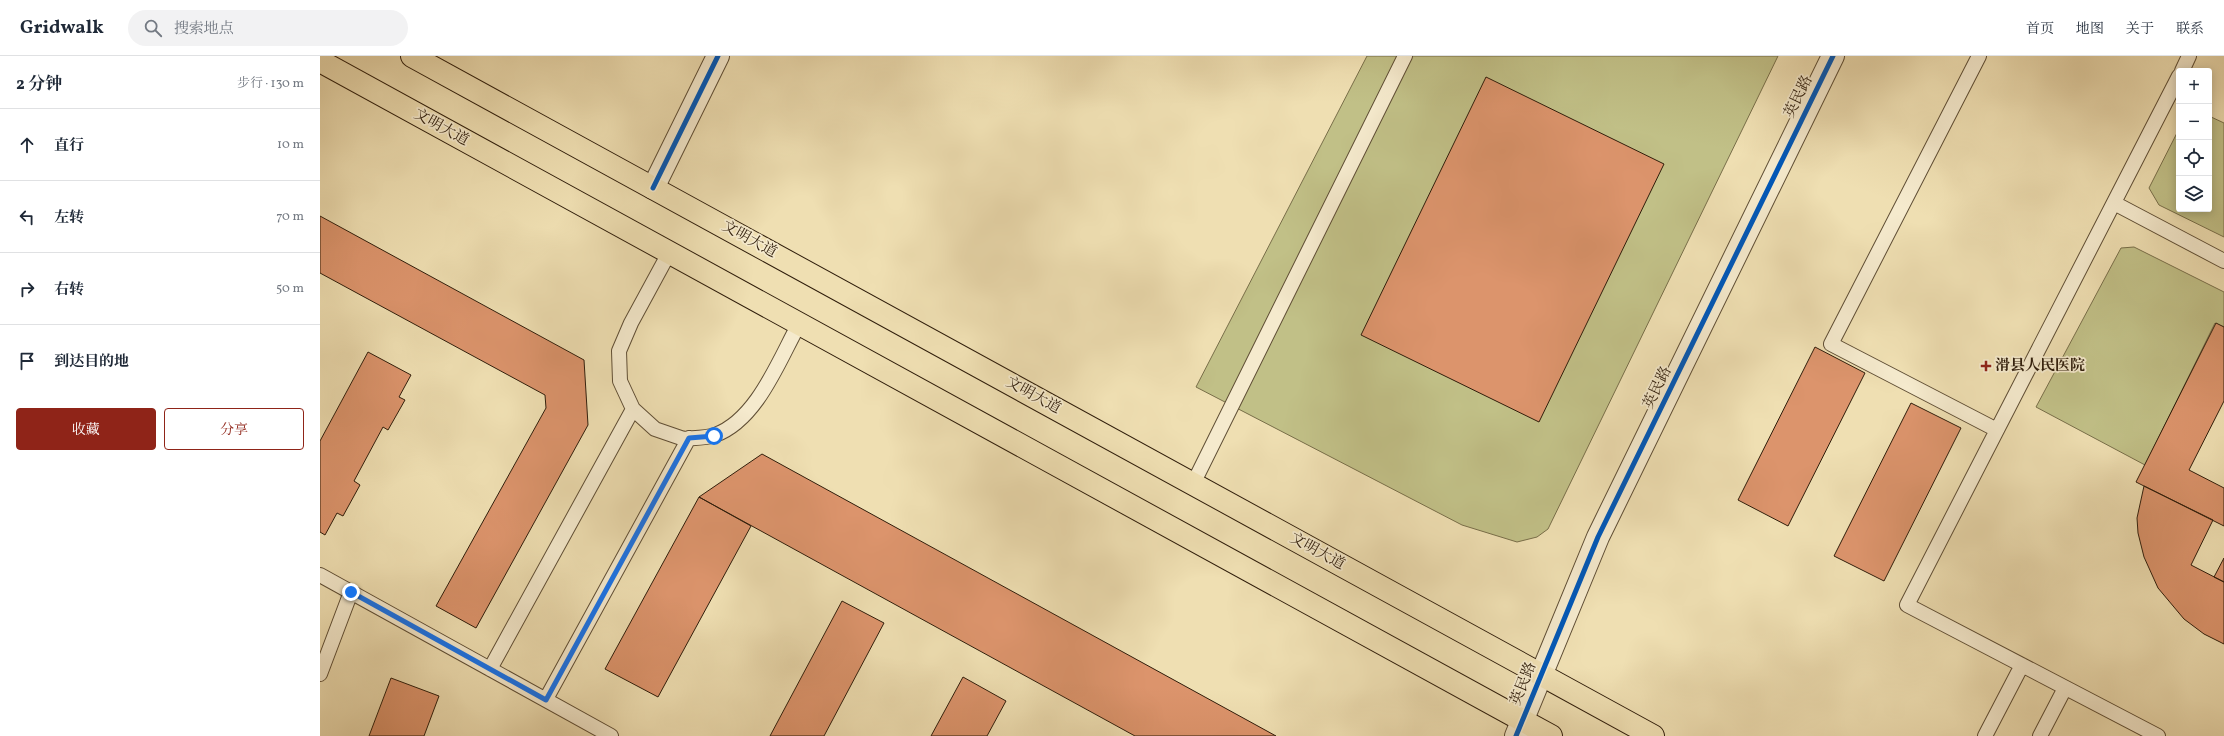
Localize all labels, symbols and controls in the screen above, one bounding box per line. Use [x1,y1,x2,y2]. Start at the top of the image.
search box [128,10,408,46]
text: Gridwalk [20,15,104,41]
icon: search [142,17,164,39]
text: 搜索地点 [174,19,234,40]
text: 首页 [2026,20,2054,39]
text: 地图 [2076,20,2104,39]
text: 关于 [2126,20,2154,39]
text: 联系 [2176,20,2204,39]
map controls [2176,68,2212,212]
button: + [2176,68,2212,104]
street label: 英民路 [1780,72,1818,122]
text: 2 分钟 [16,73,62,96]
text: 步行 · 130 m [237,75,304,93]
street label: 文明大道 [410,104,472,152]
button: − [2176,104,2212,140]
icon: ahead [16,134,38,156]
text: 直行 [54,136,84,157]
text: 10 m [277,136,304,154]
button: locate [2176,140,2212,176]
button: layers [2176,176,2212,212]
icon: left [16,206,38,228]
text: 左转 [54,208,84,229]
text: 70 m [276,208,304,226]
street label: 文明大道 [718,216,780,264]
icon: right [16,278,38,300]
text: 右转 [54,280,84,301]
text: 50 m [276,280,304,298]
icon: arrive [16,350,38,372]
text: 到达目的地 [54,352,129,373]
place label: 滑县人民医院 [1995,356,2085,377]
marker: 滑县人民医院 [1980,360,1992,372]
street label: 英民路 [1639,363,1677,413]
street label: 文明大道 [1002,372,1064,420]
button: 收藏 [16,408,156,450]
button: 分享 [164,408,304,450]
route start [705,427,723,445]
street label: 文明大道 [1286,528,1348,576]
route end [342,583,360,601]
street label: 英民路 [1506,659,1542,709]

